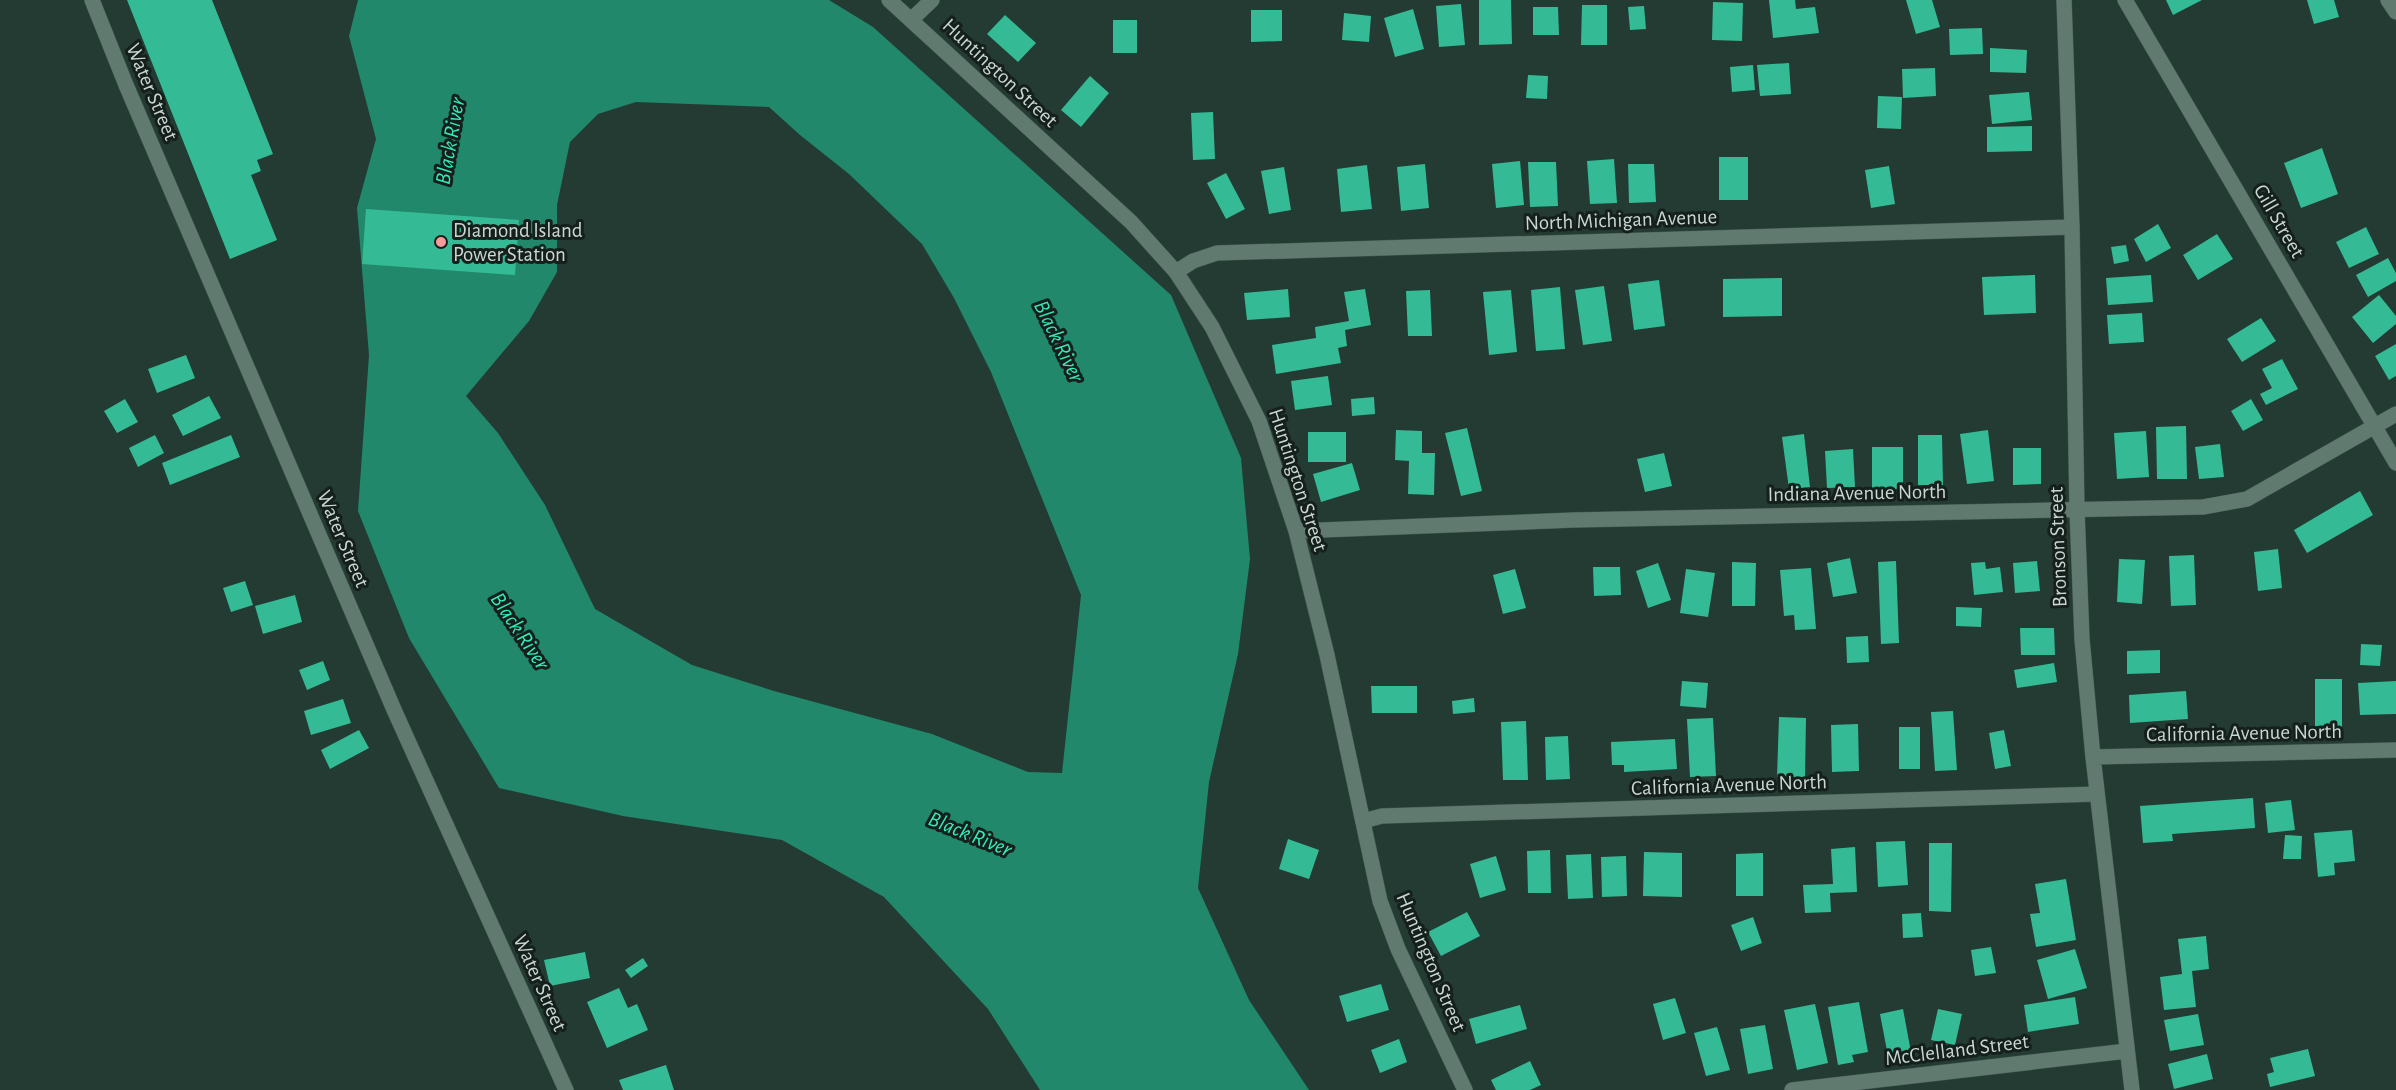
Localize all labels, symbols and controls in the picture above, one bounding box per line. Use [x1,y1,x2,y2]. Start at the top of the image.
street label: Huntington Street [939,15,1062,132]
street label: Water Street [122,40,182,144]
water label: Black River [432,95,469,186]
street label: Gill Street [2250,181,2308,262]
street label: North Michigan Avenue [1524,206,1718,234]
place label: Diamond Island Power Station [453,220,583,265]
marker: Diamond Island Power Station [434,235,448,249]
water label: Black River [1030,297,1088,386]
street label: Huntington Street [1265,406,1331,554]
street label: Indiana Avenue North [1767,481,1947,505]
street label: Bronson Street [2045,486,2071,608]
street label: Water Street [313,487,373,591]
water label: Black River [486,589,554,674]
street label: California Avenue North [2146,721,2342,745]
street label: California Avenue North [1631,771,1827,799]
water label: Black River [925,807,1016,861]
street label: Huntington Street [1392,890,1470,1035]
street label: Water Street [509,932,571,1035]
street label: McClelland Street [1884,1031,2030,1069]

